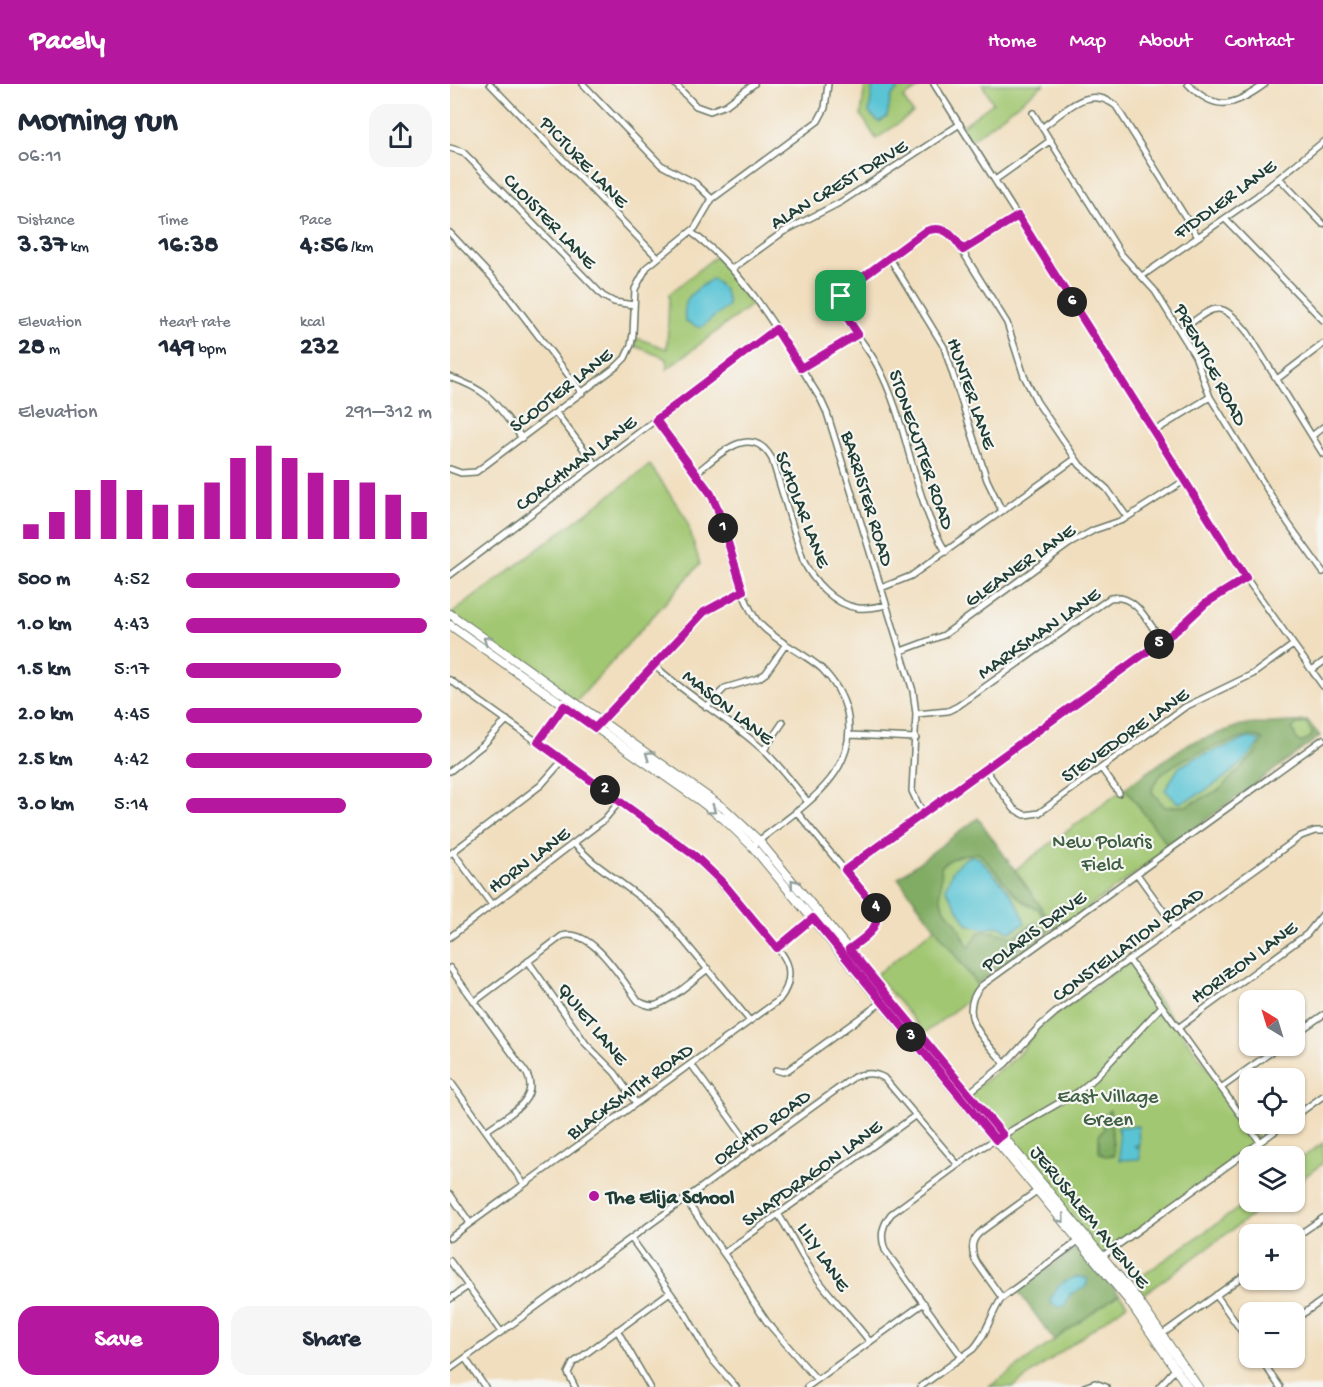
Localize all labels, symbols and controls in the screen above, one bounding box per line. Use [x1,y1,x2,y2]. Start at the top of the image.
text: Pacely [30,26,105,59]
text: Home [988,30,1036,55]
text: Map [1069,30,1106,55]
text: About [1139,30,1192,55]
text: Contact [1225,30,1293,55]
text: Morning run [18,104,178,142]
button: share [369,104,432,167]
street label: PICTURE LANE [532,112,633,215]
street label: ALAN CREST DRIVE [767,135,914,236]
text: 06:11 [18,146,62,169]
street label: FIDDLER LANE [1170,155,1283,246]
street label: CLOISTER LANE [497,170,601,276]
text: Distance [18,212,75,231]
text: Time [159,212,188,231]
text: Pace [300,212,331,231]
text: 3.37 [18,231,67,262]
text: 16:38 [159,231,219,262]
text: 4:56 [300,231,347,262]
text: km [67,239,89,258]
text: /km [347,239,373,258]
pin [815,270,866,321]
icon: arrive [824,279,857,312]
pin: 6 [1057,287,1087,317]
text: 6 [1068,292,1076,311]
street label: PRENTICE ROAD [1167,300,1251,431]
text: Elevation [18,314,82,333]
text: Heart rate [159,314,231,333]
text: kcal [300,314,325,333]
text: 28 [18,333,45,364]
text: 149 [159,333,195,364]
text: 232 [300,333,339,364]
street label: HUNTER LANE [940,336,1000,454]
text: m [45,341,60,360]
text: bpm [195,341,226,360]
street label: SCOOTER LANE [506,344,619,439]
street label: STONECUTTER ROAD [882,367,958,534]
text: Elevation [18,402,98,425]
text: 291–312 m [345,402,432,425]
street label: COACHMAN LANE [512,411,643,518]
street label: BARRISTER ROAD [834,428,897,570]
street label: SCHOLAR LANE [768,449,834,573]
pin: 1 [708,513,738,543]
text: 1 [720,518,726,537]
street label: GLEANER LANE [961,519,1082,613]
text: 500 m [18,569,70,592]
text: 4:52 [114,569,150,592]
street label: MARKSMAN LANE [974,583,1107,686]
text: 1.0 km [18,614,72,637]
text: 4:43 [114,614,150,637]
pin: 5 [1144,629,1174,659]
text: 5 [1155,634,1163,653]
one-way arrow [483,636,494,647]
text: 1.5 km [18,659,71,682]
text: 5:17 [114,659,149,682]
street label: MASON LANE [677,666,778,752]
street label: STEVEDORE LANE [1058,683,1195,789]
text: 2.0 km [18,704,73,727]
text: 4:45 [114,704,150,727]
text: 2.5 km [18,749,72,772]
text: 4:42 [114,749,149,772]
one-way arrow [644,751,655,762]
pin: 2 [590,775,620,805]
text: 2 [601,780,609,799]
text: 3.0 km [18,794,74,817]
text: 5:14 [114,794,148,817]
one-way arrow [705,803,716,814]
street label: HORN LANE [485,823,577,900]
park label: New Polaris Field [1052,832,1152,878]
one-way arrow [790,879,801,890]
street label: CONSTELLATION ROAD [1049,883,1210,1008]
street label: POLARIS DRIVE [978,886,1093,979]
pin: 4 [861,893,891,923]
text: 4 [872,898,880,917]
street label: HORIZON LANE [1187,917,1304,1010]
street label: QUIET LANE [551,979,632,1072]
north arrow [1239,990,1305,1056]
map controls [1239,990,1305,1368]
pin: 3 [896,1022,926,1052]
text: 3 [907,1027,915,1046]
street label: BLACKSMITH ROAD [563,1039,699,1147]
button: locate [1239,1068,1305,1134]
street label: ORCHID ROAD [710,1085,817,1172]
park label: East Village Green [1058,1087,1159,1133]
street label: SNAPDRAGON LANE [739,1115,889,1233]
street label: JERUSALEM AVENUE [1024,1142,1154,1295]
button: layers [1239,1146,1305,1212]
place label: The Elija School [604,1188,735,1211]
marker: The Elija School [587,1189,601,1203]
one-way arrow [1054,1212,1065,1223]
street label: LILY LANE [791,1219,854,1298]
button: + [1239,1224,1305,1290]
button: − [1239,1302,1305,1368]
button: Save [18,1306,219,1375]
button: Share [231,1306,432,1375]

